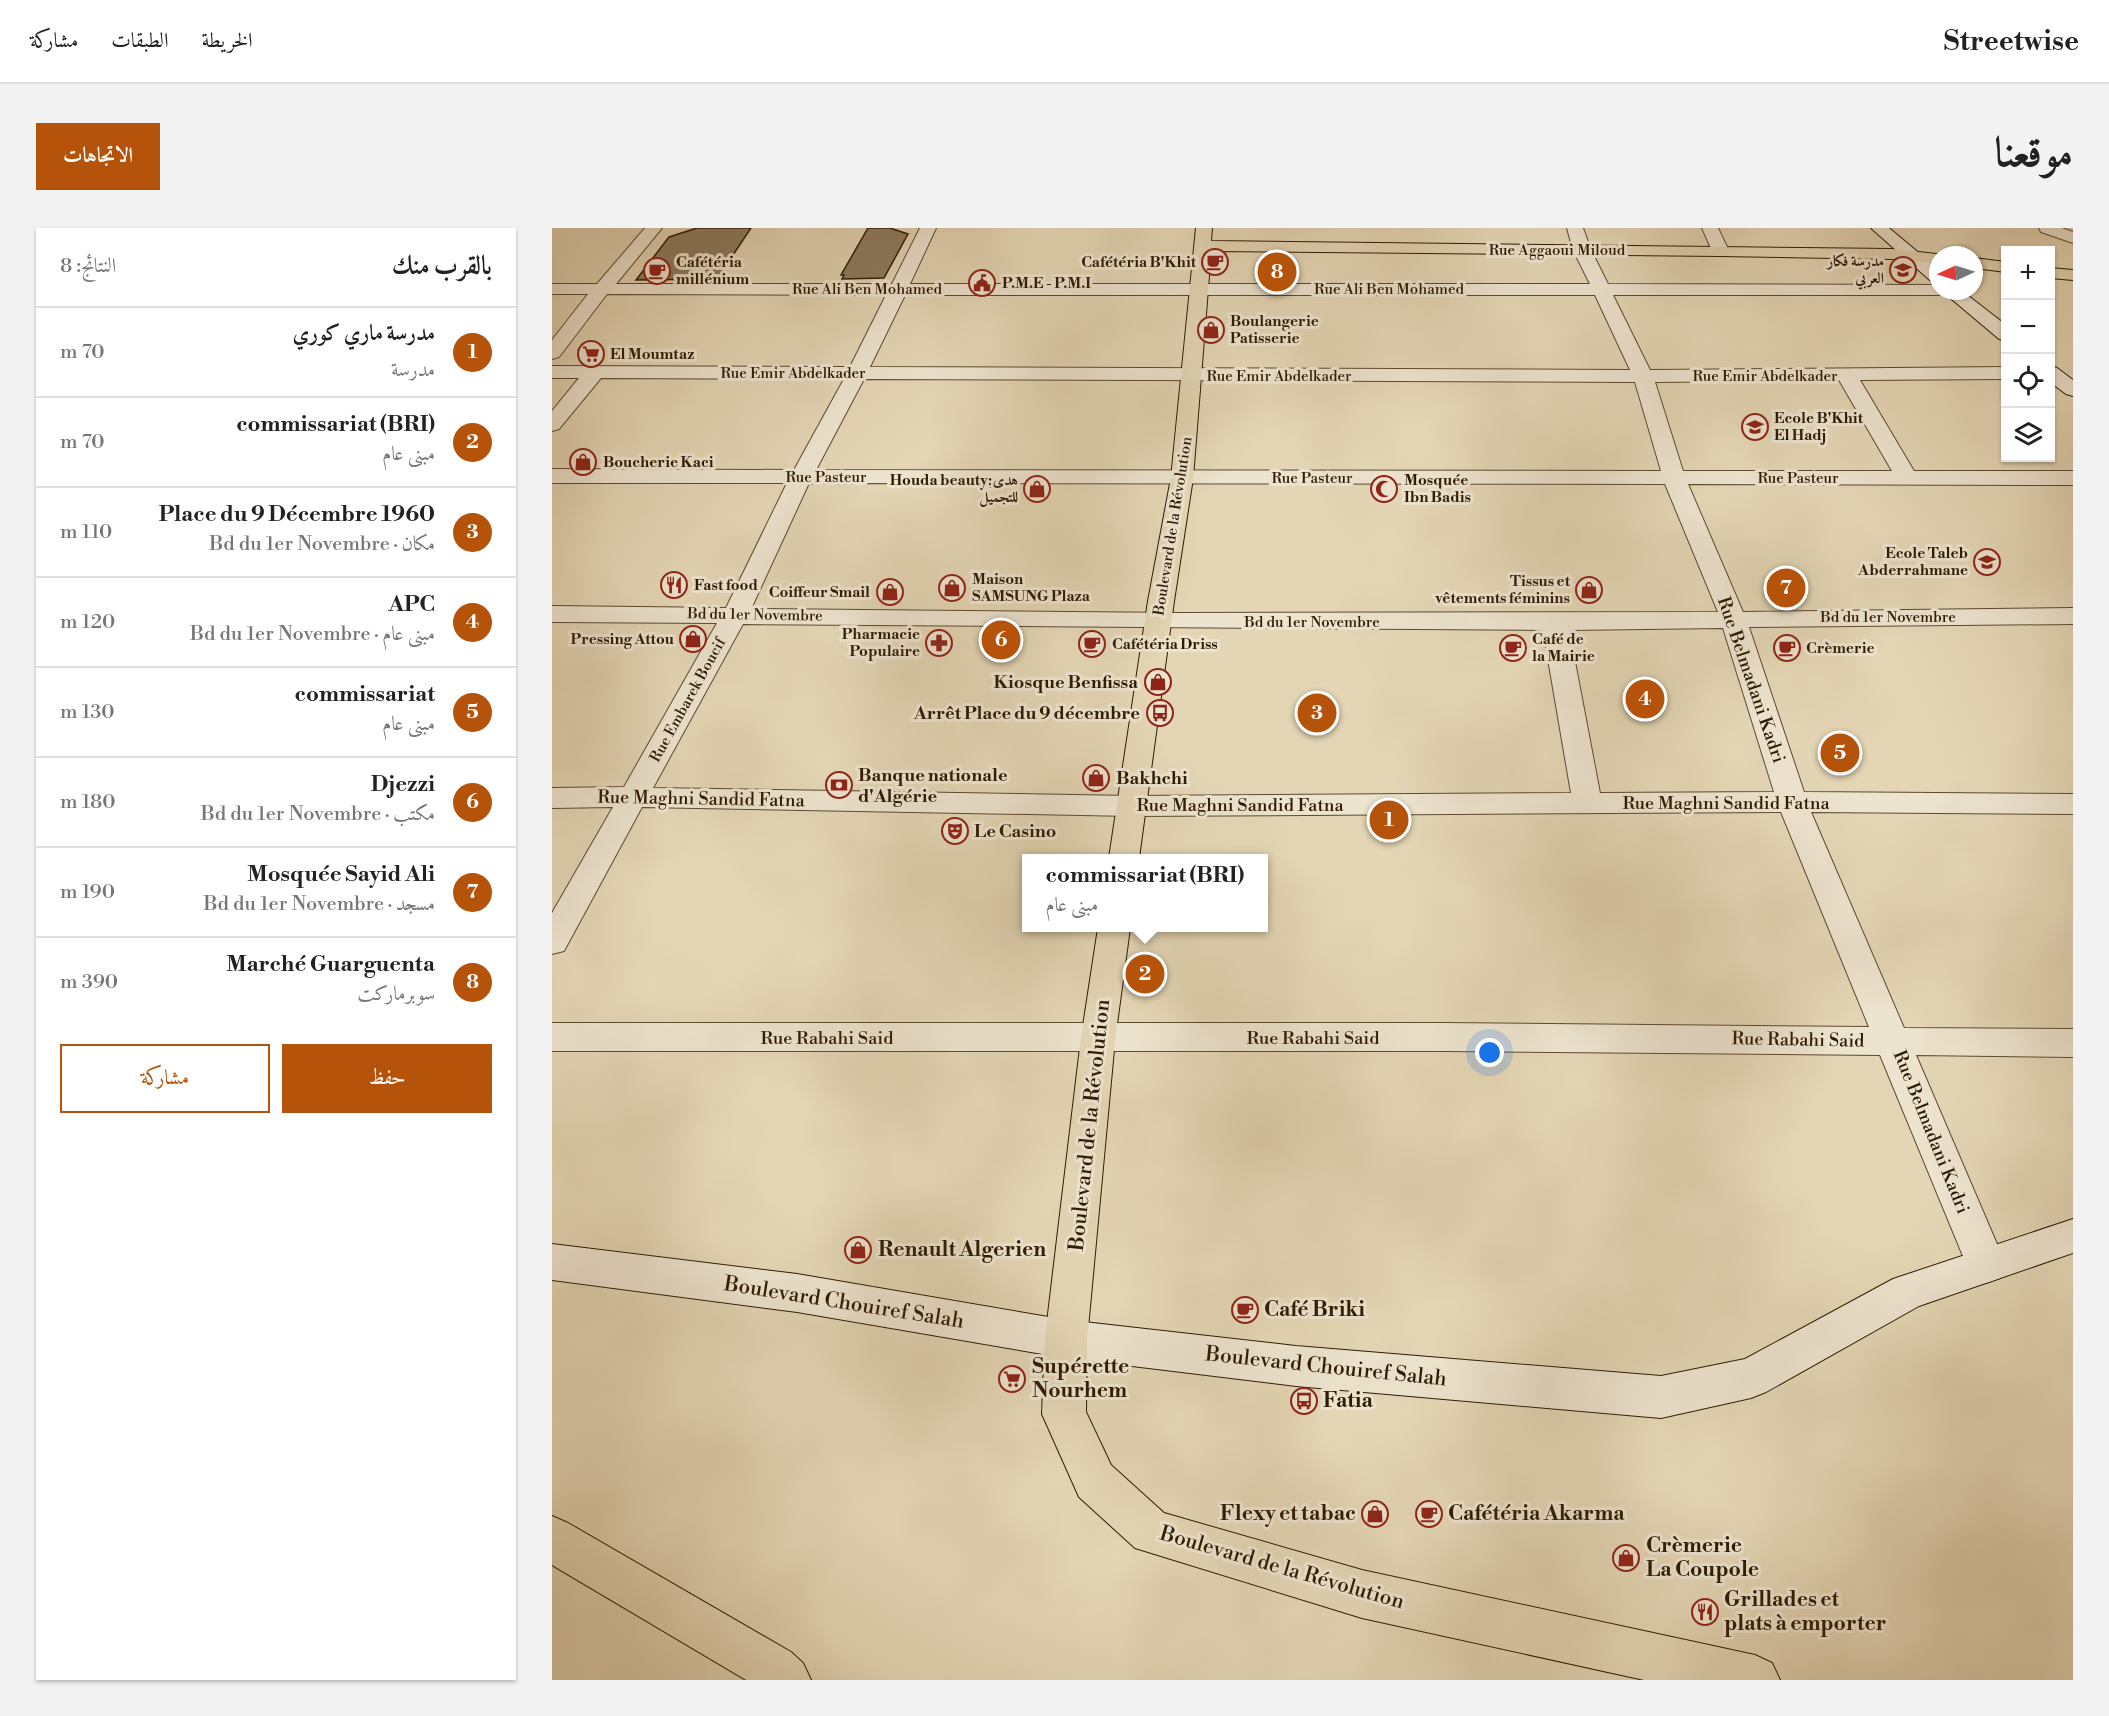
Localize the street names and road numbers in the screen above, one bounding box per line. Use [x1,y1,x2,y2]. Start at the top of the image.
street label: Rue Aggaoui Miloud [1489,241,1626,260]
street label: Rue Ali Ben Mohamed [792,280,942,299]
street label: Rue Ali Ben Mohamed [1314,280,1464,299]
street label: Rue Emir Abdelkader [720,364,866,383]
street label: Rue Emir Abdelkader [1206,367,1352,386]
street label: Rue Emir Abdelkader [1692,367,1838,386]
street label: Boulevard de la Révolution [1149,435,1197,618]
street label: Rue Pasteur [785,468,867,487]
street label: Rue Pasteur [1271,469,1353,488]
street label: Rue Pasteur [1757,469,1839,488]
street label: Rue Belmadani Kadri [1712,594,1790,766]
street label: Bd du 1er Novembre [686,604,823,626]
street label: Bd du 1er Novembre [1819,608,1956,627]
street label: Bd du 1er Novembre [1243,613,1380,632]
street label: Rue Embarek Boucif [646,634,730,766]
street label: Rue Maghni Sandid Fatna [597,786,806,812]
street label: Rue Maghni Sandid Fatna [1622,792,1830,815]
street label: Rue Maghni Sandid Fatna [1136,794,1344,817]
street label: Boulevard de la Révolution [1064,997,1116,1253]
street label: Rue Rabahi Said [761,1027,894,1050]
street label: Rue Rabahi Said [1247,1027,1380,1050]
street label: Rue Rabahi Said [1731,1027,1865,1053]
street label: Rue Belmadani Kadri [1888,1047,1974,1217]
street label: Boulevard Chouiref Salah [721,1271,966,1335]
street label: Boulevard Chouiref Salah [1203,1341,1448,1393]
street label: Boulevard de la Révolution [1156,1520,1408,1615]

